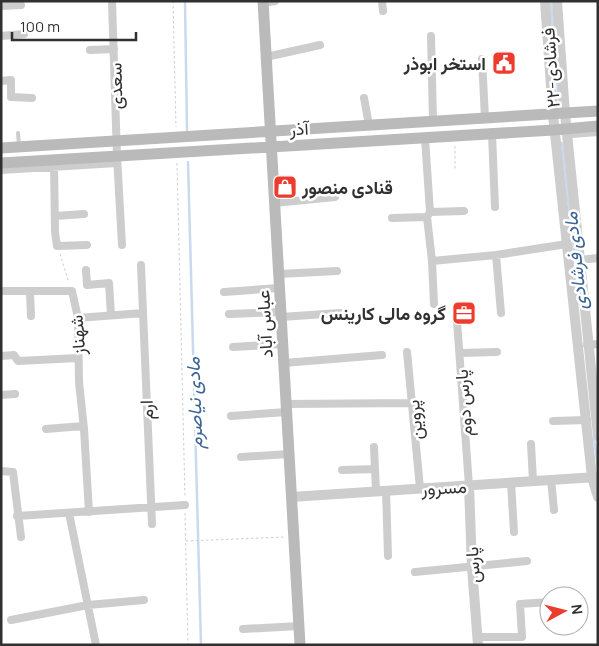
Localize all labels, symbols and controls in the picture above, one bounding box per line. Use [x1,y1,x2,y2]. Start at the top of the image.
scale bar [12,10,136,42]
text: 100 m [20,16,60,37]
street label: ۲۲-فرشادی [535,27,565,109]
public building icon: استخر ابوذر [491,50,517,76]
place label: استخر ابوذر [403,51,486,75]
street label: سعدی [103,62,127,110]
street label: آذر [288,115,311,141]
shop icon: قنادی منصور [272,174,298,200]
place label: قنادی منصور [301,175,393,199]
water label: مادی فرشادی [557,210,593,311]
street label: عباس آباد [250,289,278,359]
office icon: گروه مالی کارینس [451,300,477,326]
place label: گروه مالی کارینس [321,301,446,325]
street label: شهناز [64,314,90,357]
water label: مادی نیاصرم [179,356,209,450]
street label: پارس دوم [449,369,478,437]
street label: پروین [400,399,429,441]
street label: ارم [134,400,159,420]
street label: مسرور [420,474,467,500]
street label: پارس [459,546,486,584]
north arrow [539,586,589,636]
text: N [567,603,587,616]

